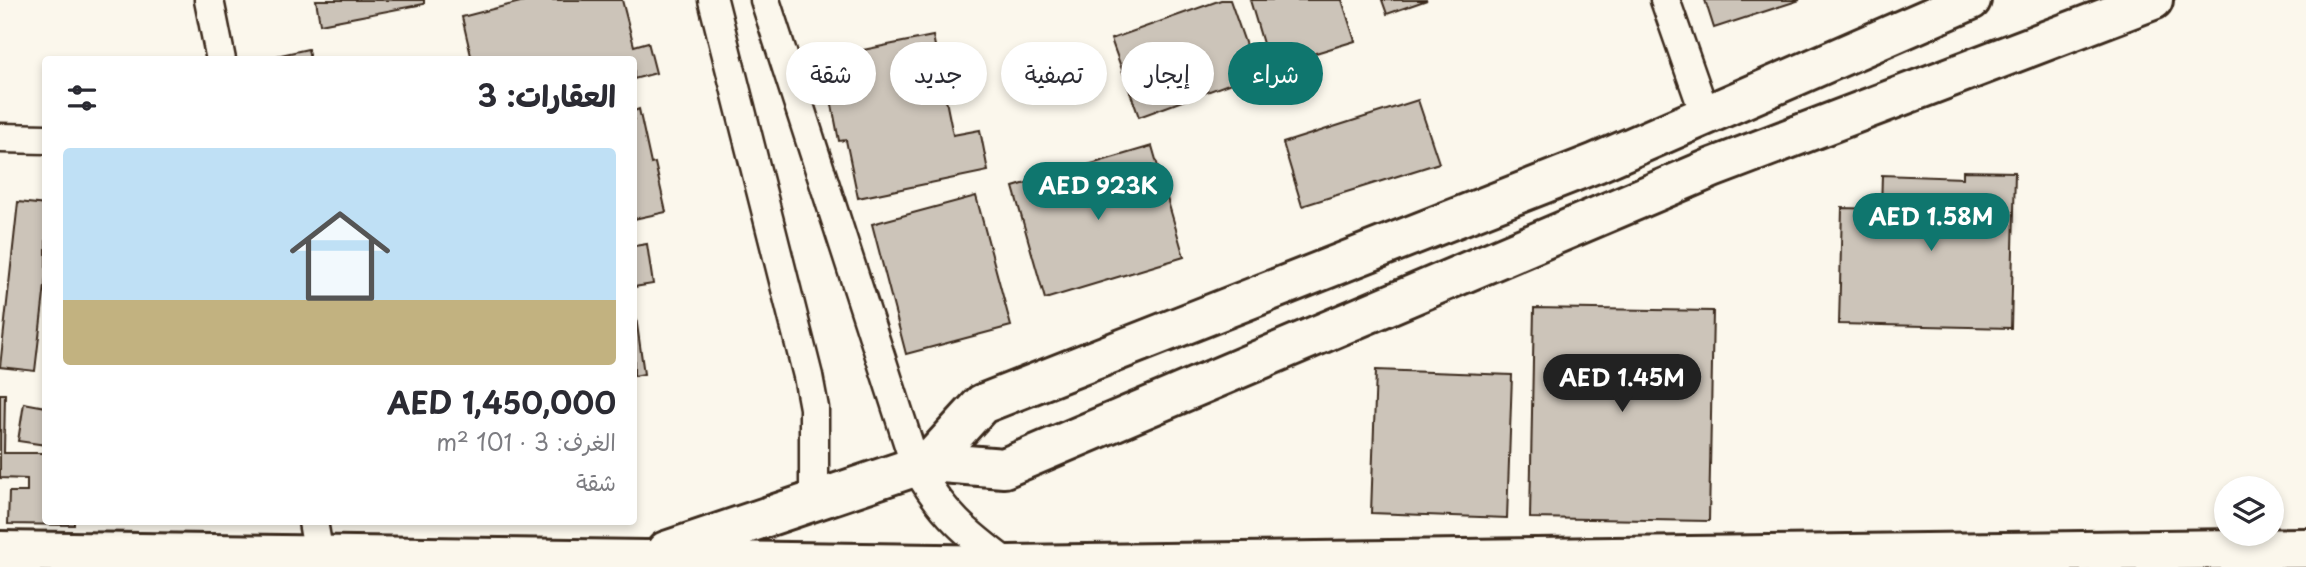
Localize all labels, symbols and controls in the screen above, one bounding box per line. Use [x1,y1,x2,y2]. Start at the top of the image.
chip: شقة [786,42,876,105]
chip: جديد [890,42,987,105]
chip: تصفية [1001,42,1107,105]
chip: إيجار [1121,42,1214,105]
chip: شراء [1228,42,1323,105]
text: العقارات: 3 [477,72,616,117]
icon: filters [63,79,101,117]
pin: AED 923K [1026,162,1170,222]
text: AED 923K [1038,167,1158,202]
icon: home [277,193,403,319]
pin: AED 1.58M [1851,194,2011,253]
text: AED 1.58M [1869,198,1993,233]
pin: AED 1.45M [1542,354,1702,414]
text: AED 1.45M [1559,359,1685,394]
text: AED 1,450,000 [387,379,616,424]
text: الغرف: 3 · 101 m² [436,424,616,459]
text: شقة [576,464,616,499]
map controls [2214,476,2284,546]
button: layers [2214,476,2284,546]

